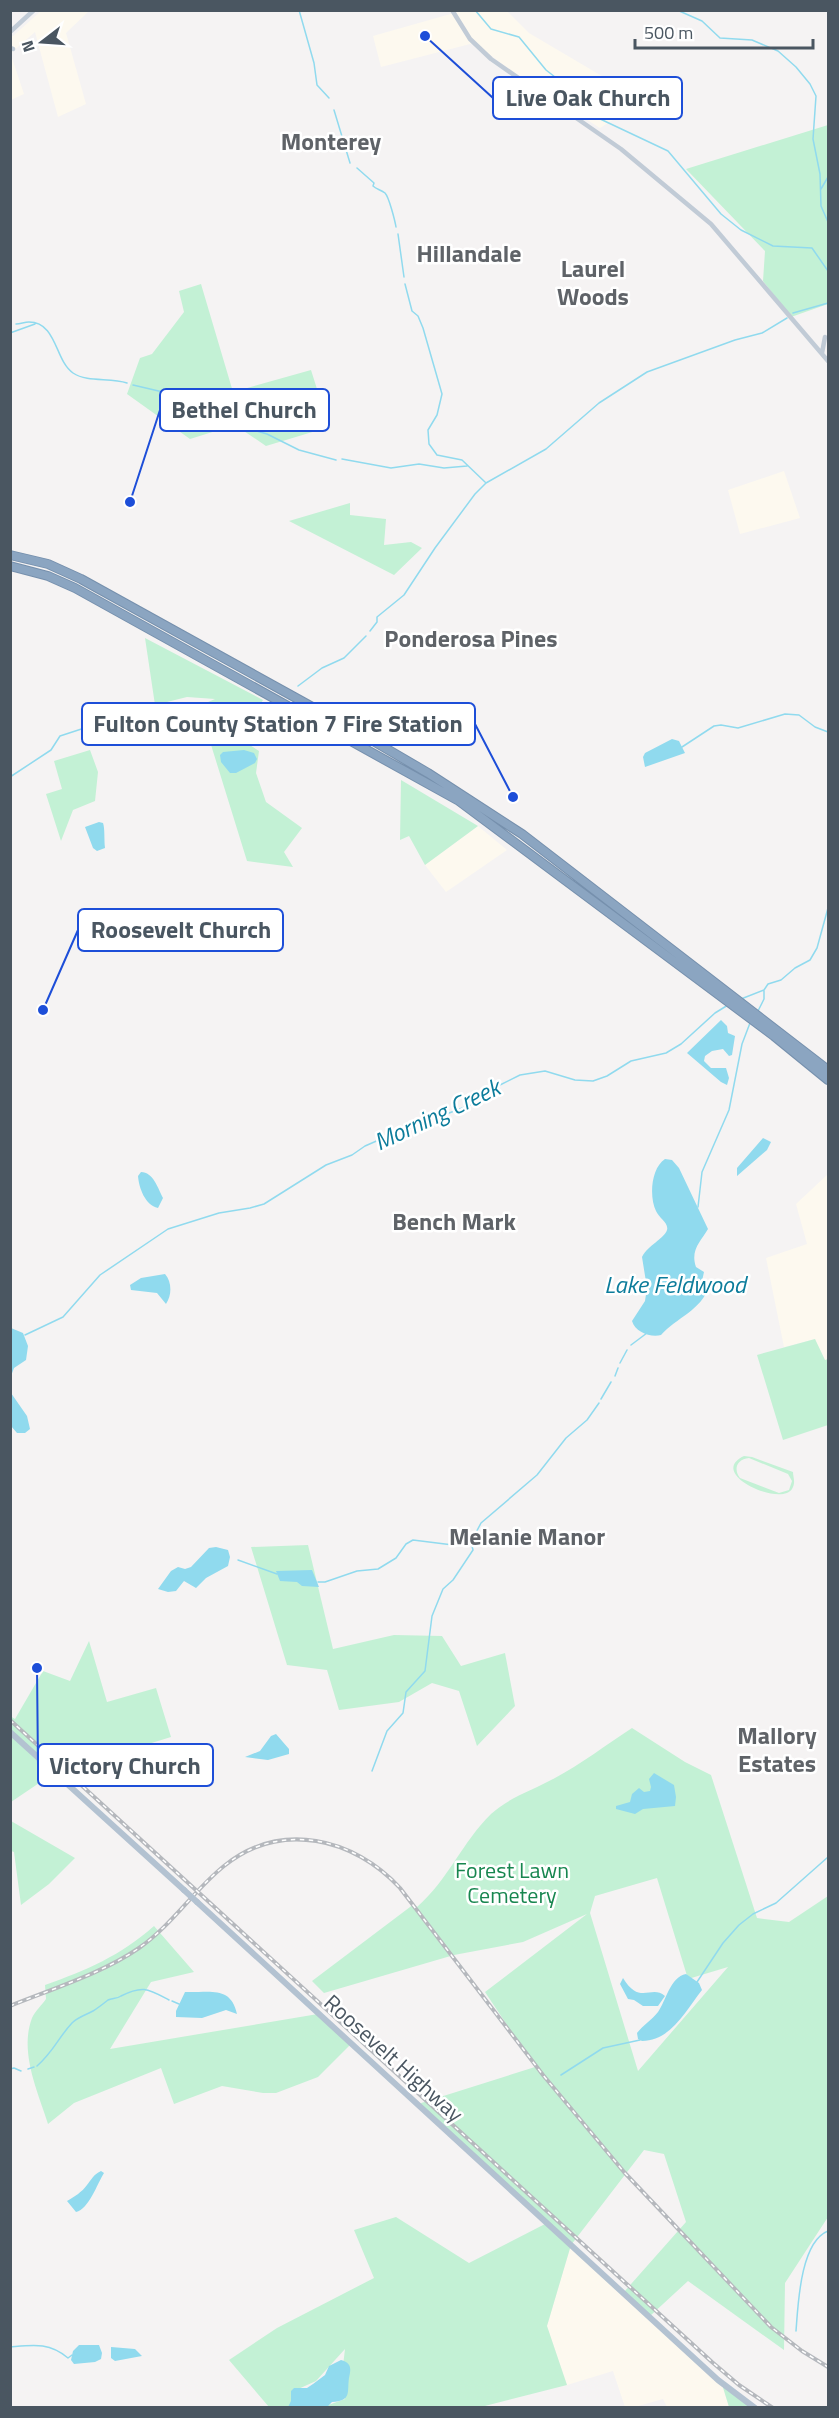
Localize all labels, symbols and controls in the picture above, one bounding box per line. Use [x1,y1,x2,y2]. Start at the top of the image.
north arrow [12,12,72,72]
scale bar [635,12,814,50]
text: 500 m [644,19,693,46]
text: N [15,38,41,55]
callout: Live Oak Church [493,77,682,119]
text: Live Oak Church [506,79,670,115]
district label: Monterey [281,123,381,159]
district label: Hillandale [416,235,522,271]
district label: Laurel Woods [557,250,629,314]
callout: Bethel Church [160,389,329,431]
text: Bethel Church [171,391,317,427]
district label: Ponderosa Pines [384,620,558,656]
callout: Fulton County Station 7 Fire Station [82,703,475,745]
text: Fulton County Station 7 Fire Station [93,705,463,741]
callout: Roosevelt Church [78,909,283,951]
text: Roosevelt Church [91,911,271,947]
water label: Morning Creek [368,1068,509,1159]
district label: Bench Mark [392,1203,516,1239]
water label: Lake Feldwood [604,1266,749,1302]
district label: Melanie Manor [449,1518,605,1554]
district label: Mallory Estates [737,1717,817,1781]
callout: Victory Church [38,1744,213,1786]
text: Victory Church [49,1747,201,1783]
park label: Forest Lawn Cemetery [455,1853,569,1912]
street label: Roosevelt Highway [317,1986,472,2130]

